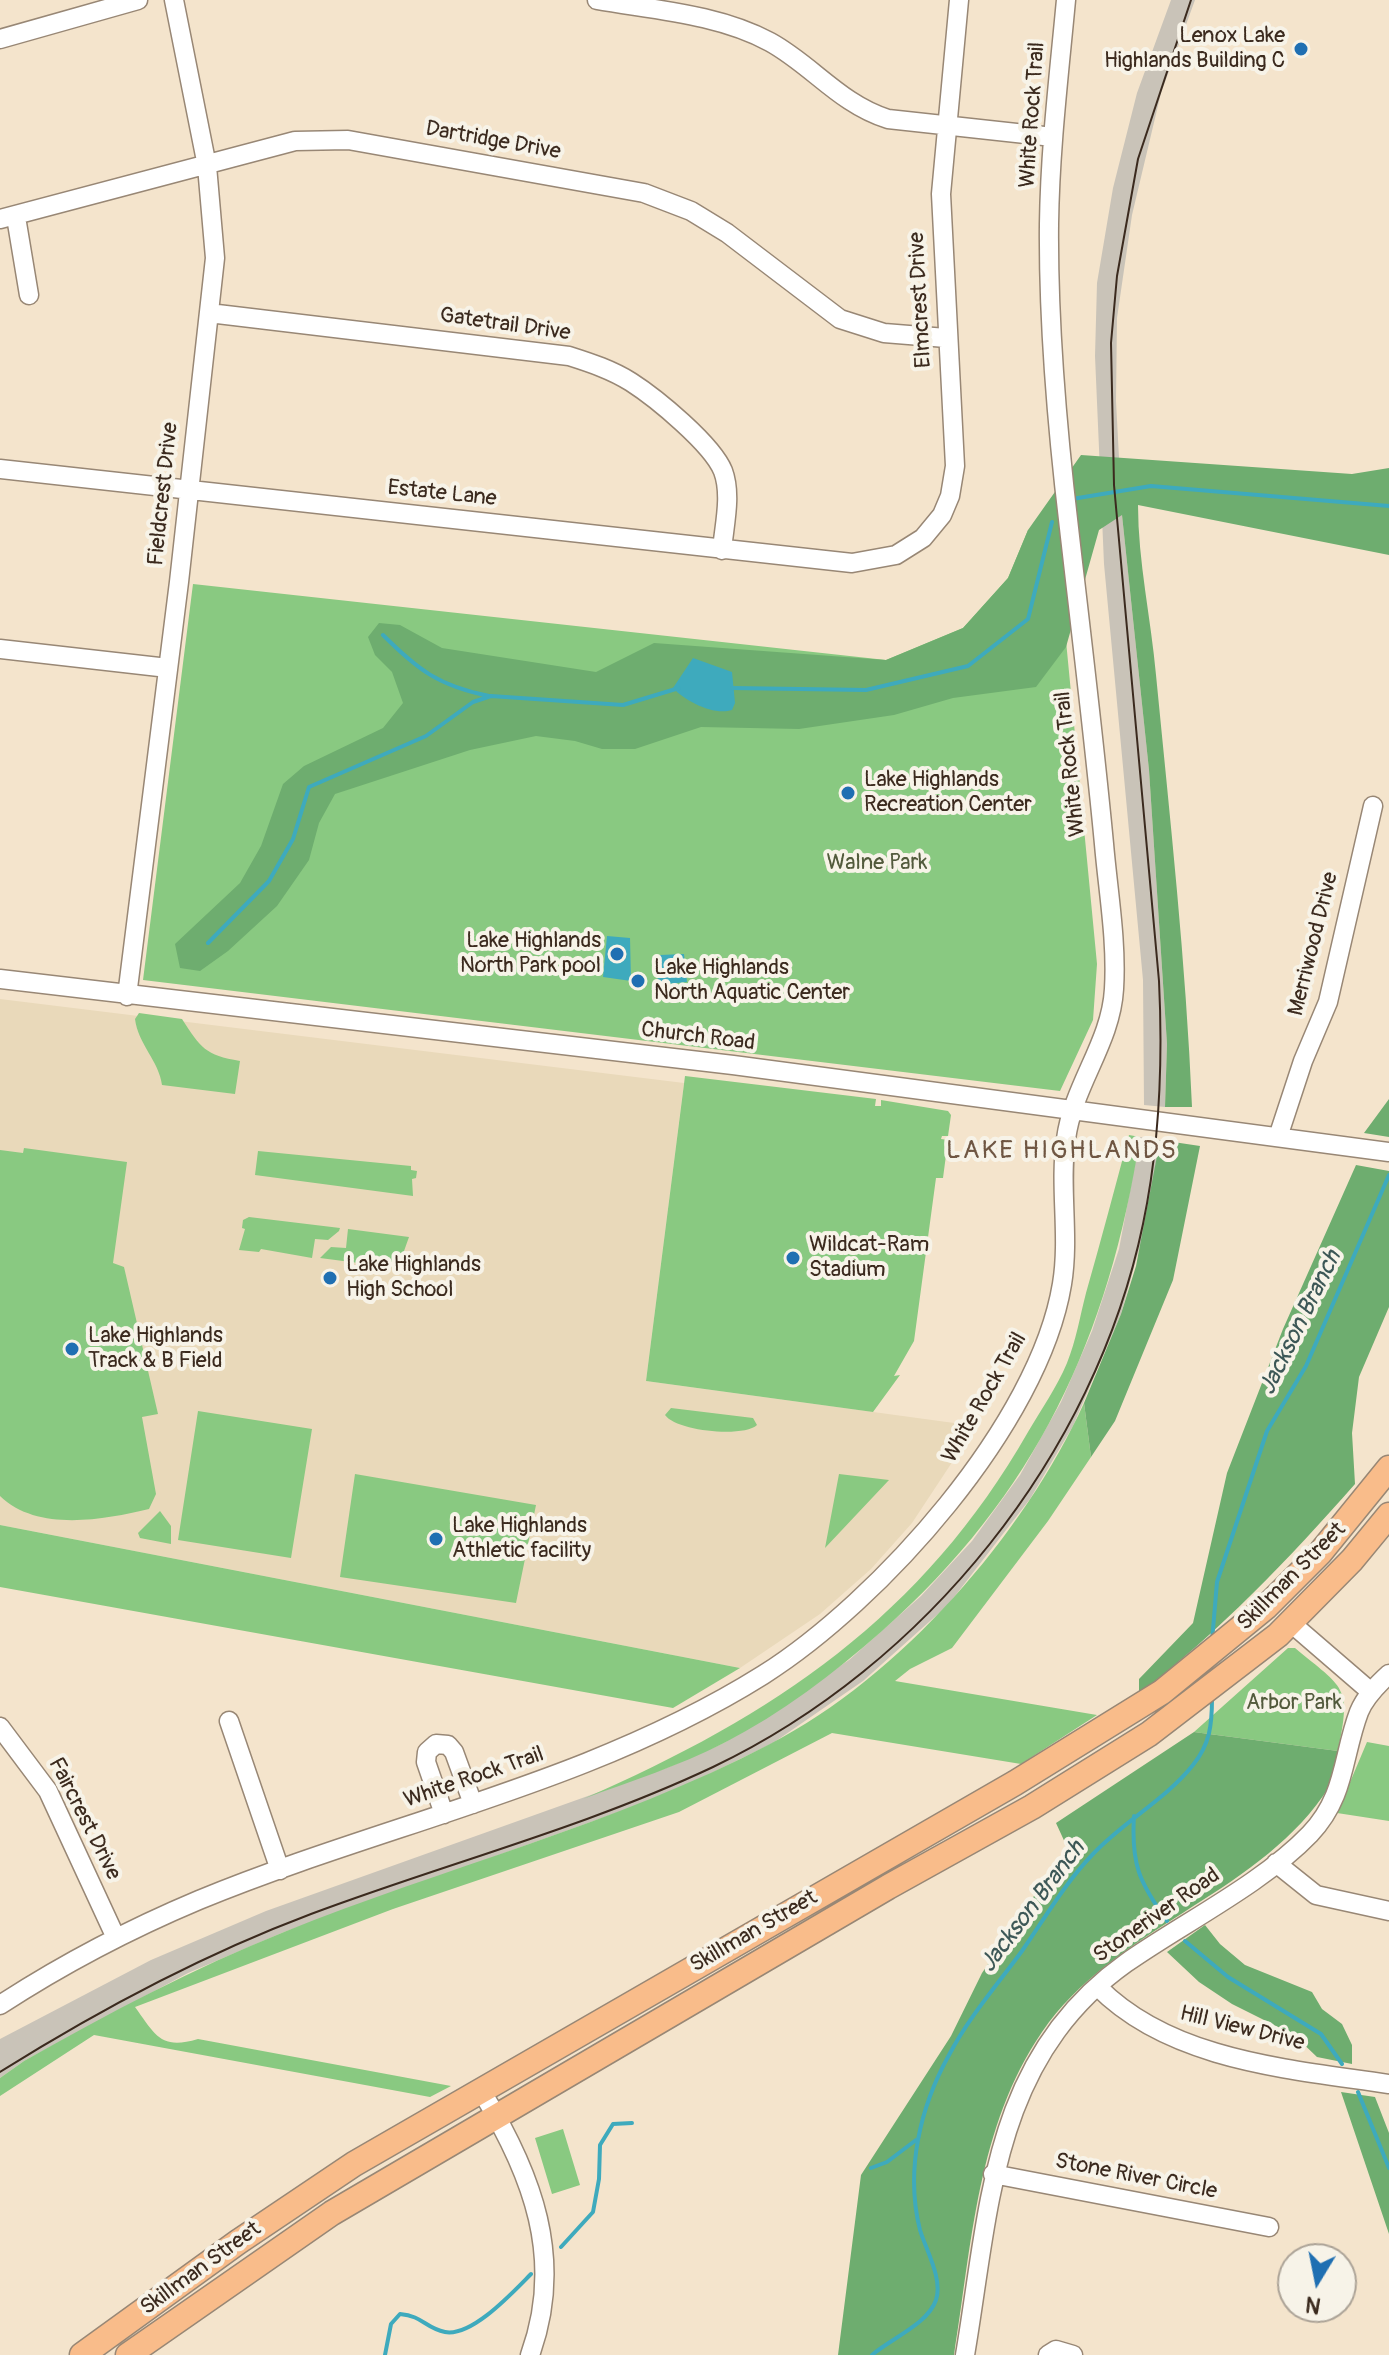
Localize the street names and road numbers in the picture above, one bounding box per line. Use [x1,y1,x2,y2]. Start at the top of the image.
street label: White Rock Trail [1015,41,1051,189]
street label: Dartridge Drive [423,116,563,166]
street label: Elmcrest Drive [904,231,938,369]
street label: Gatetrail Drive [438,303,572,347]
street label: Fieldcrest Drive [143,421,185,567]
street label: Estate Lane [386,475,498,513]
street label: White Rock Trail [1050,690,1092,838]
street label: Merriwood Drive [1283,869,1345,1019]
street label: Church Road [639,1017,757,1057]
street label: White Rock Trail [937,1328,1033,1468]
street label: Skillman Street [1232,1517,1352,1637]
street label: White Rock Trail [401,1742,547,1814]
street label: Faircrest Drive [42,1753,126,1885]
street label: Stoneriver Road [1089,1863,1225,1969]
street label: Skillman Street [686,1885,822,1979]
street label: Hill View Drive [1177,2001,1307,2057]
street label: Stone River Circle [1053,2148,1219,2206]
street label: Skillman Street [136,2216,266,2322]

